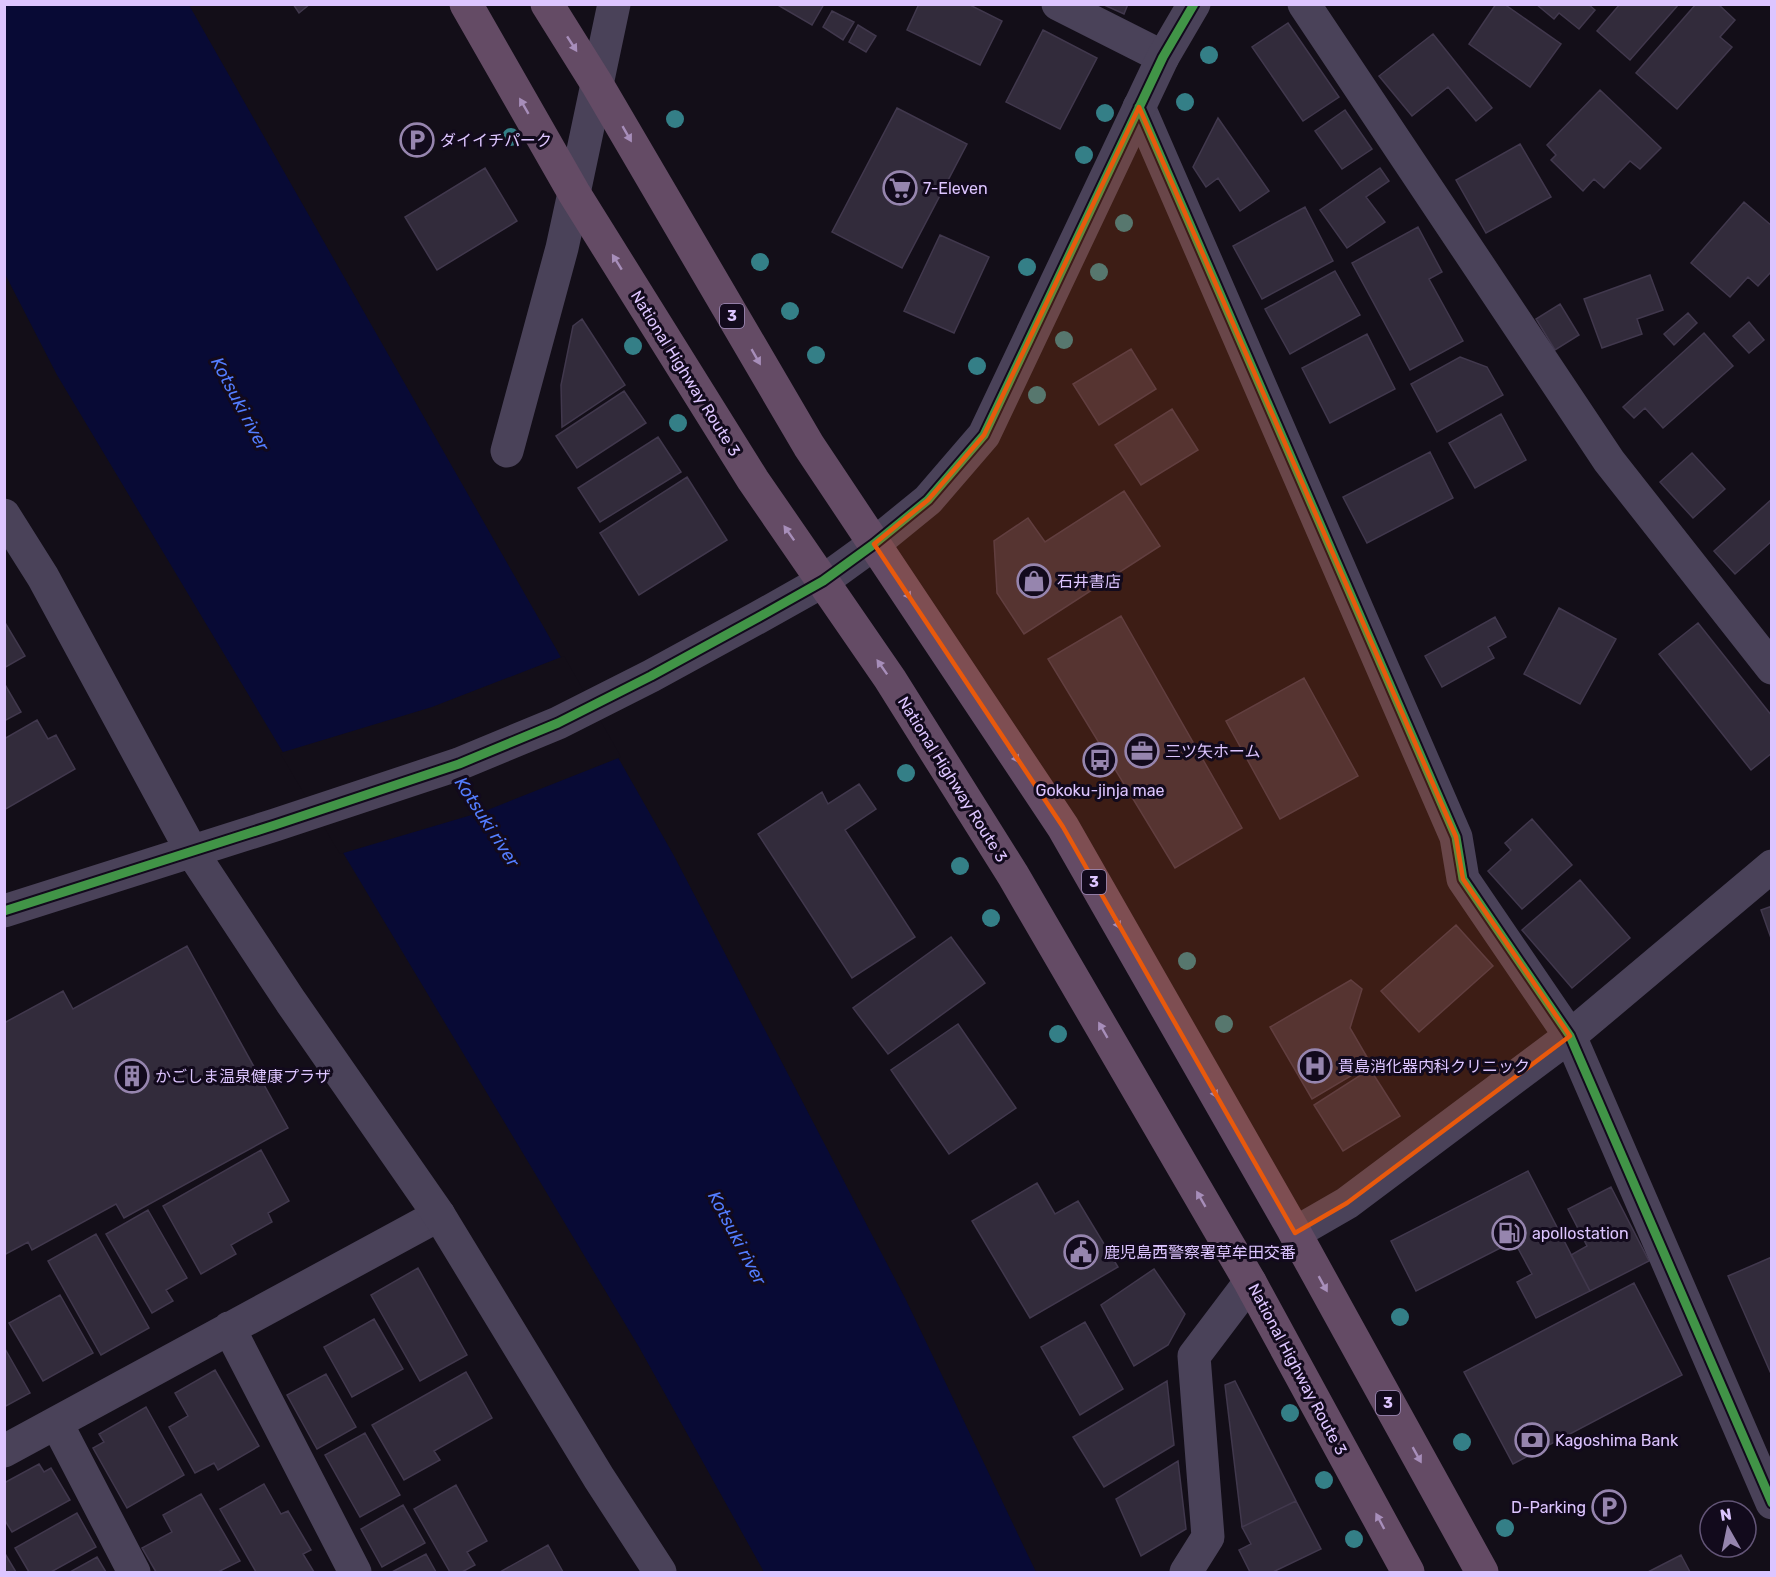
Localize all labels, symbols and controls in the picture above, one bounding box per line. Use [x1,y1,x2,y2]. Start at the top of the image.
one-way arrow [566,36,577,52]
one-way arrow [519,97,529,114]
parking icon: ダイイチパーク [399,122,435,158]
one-way arrow [621,126,631,143]
place label: ダイイチパーク [440,131,552,150]
supermarket icon: 7-Eleven [882,170,918,206]
place label: 7-Eleven [923,179,988,198]
one-way arrow [612,254,623,270]
street label: National Highway Route 3 [627,287,744,460]
road number: 3 [720,304,744,328]
one-way arrow [751,349,762,365]
water label: Kotsuki river [206,353,274,456]
one-way arrow [783,526,795,542]
shop icon: 石井書店 [1016,563,1052,599]
place label: 石井書店 [1057,572,1121,591]
one-way arrow [900,584,912,600]
one-way arrow [877,659,888,675]
street label: National Highway Route 3 [894,693,1011,866]
office icon: 三ツ矢ホーム [1124,733,1160,769]
bus stop icon: Gokoku-jinja mae [1082,742,1118,778]
place label: 三ツ矢ホーム [1165,742,1261,761]
one-way arrow [1009,746,1020,763]
water label: Kotsuki river [450,773,525,872]
place label: Gokoku-jinja mae [1035,781,1165,800]
road number: 3 [1082,870,1106,894]
one-way arrow [1111,912,1121,929]
one-way arrow [1099,1022,1109,1039]
hospital icon: 貴島消化器内科クリニック [1297,1048,1333,1084]
place label: 貴島消化器内科クリニック [1338,1057,1530,1076]
building icon: かごしま温泉健康プラザ [114,1058,150,1094]
place label: かごしま温泉健康プラザ [155,1067,331,1086]
one-way arrow [1208,1082,1218,1099]
water label: Kotsuki river [703,1187,771,1290]
one-way arrow [1196,1191,1207,1207]
fuel station icon: apollostation [1491,1215,1527,1251]
place label: apollostation [1532,1224,1629,1243]
public building icon: 鹿児島西警察署草牟田交番 [1063,1234,1099,1270]
place label: 鹿児島西警察署草牟田交番 [1104,1243,1296,1262]
one-way arrow [1318,1276,1328,1293]
street label: National Highway Route 3 [1244,1280,1351,1458]
road number: 3 [1376,1391,1400,1415]
bank icon: Kagoshima Bank [1514,1422,1550,1458]
place label: Kagoshima Bank [1555,1431,1679,1450]
one-way arrow [1412,1447,1422,1464]
parking icon: D-Parking [1591,1489,1627,1525]
place label: D-Parking [1511,1498,1586,1517]
north arrow [1698,1499,1758,1559]
text: N [1719,1504,1733,1525]
one-way arrow [1375,1512,1385,1529]

